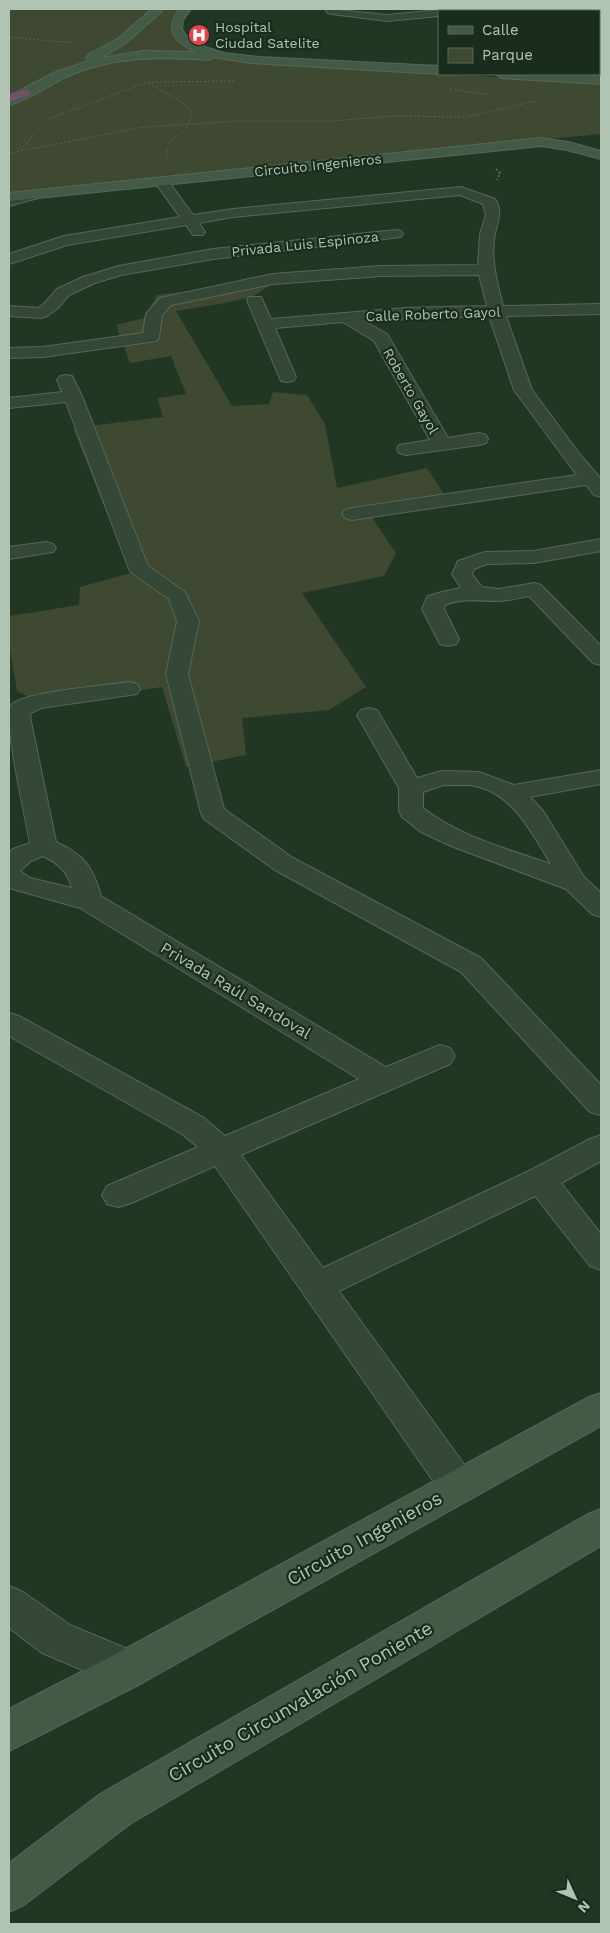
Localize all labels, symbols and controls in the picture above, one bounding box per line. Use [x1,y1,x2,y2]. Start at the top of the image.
legend [438,10,600,75]
place label: Hospital Ciudad Satelite [215,19,320,51]
text: Calle [482,21,519,39]
hospital icon: Hospital Ciudad Satelite [187,23,211,47]
text: Parque [482,46,533,64]
street label: Circuito Ingenieros [253,150,383,180]
street label: Privada Luis Espinoza [231,228,380,260]
street label: Calle Roberto Gayol [365,304,502,324]
street label: Roberto Gayol [380,345,442,437]
street label: Privada Raúl Sandoval [157,938,314,1043]
street label: Circuito Ingenieros [283,1486,446,1591]
street label: Circuito Circunvalación Poniente [164,1616,437,1787]
north arrow [550,1873,600,1923]
text: N [575,1898,594,1916]

